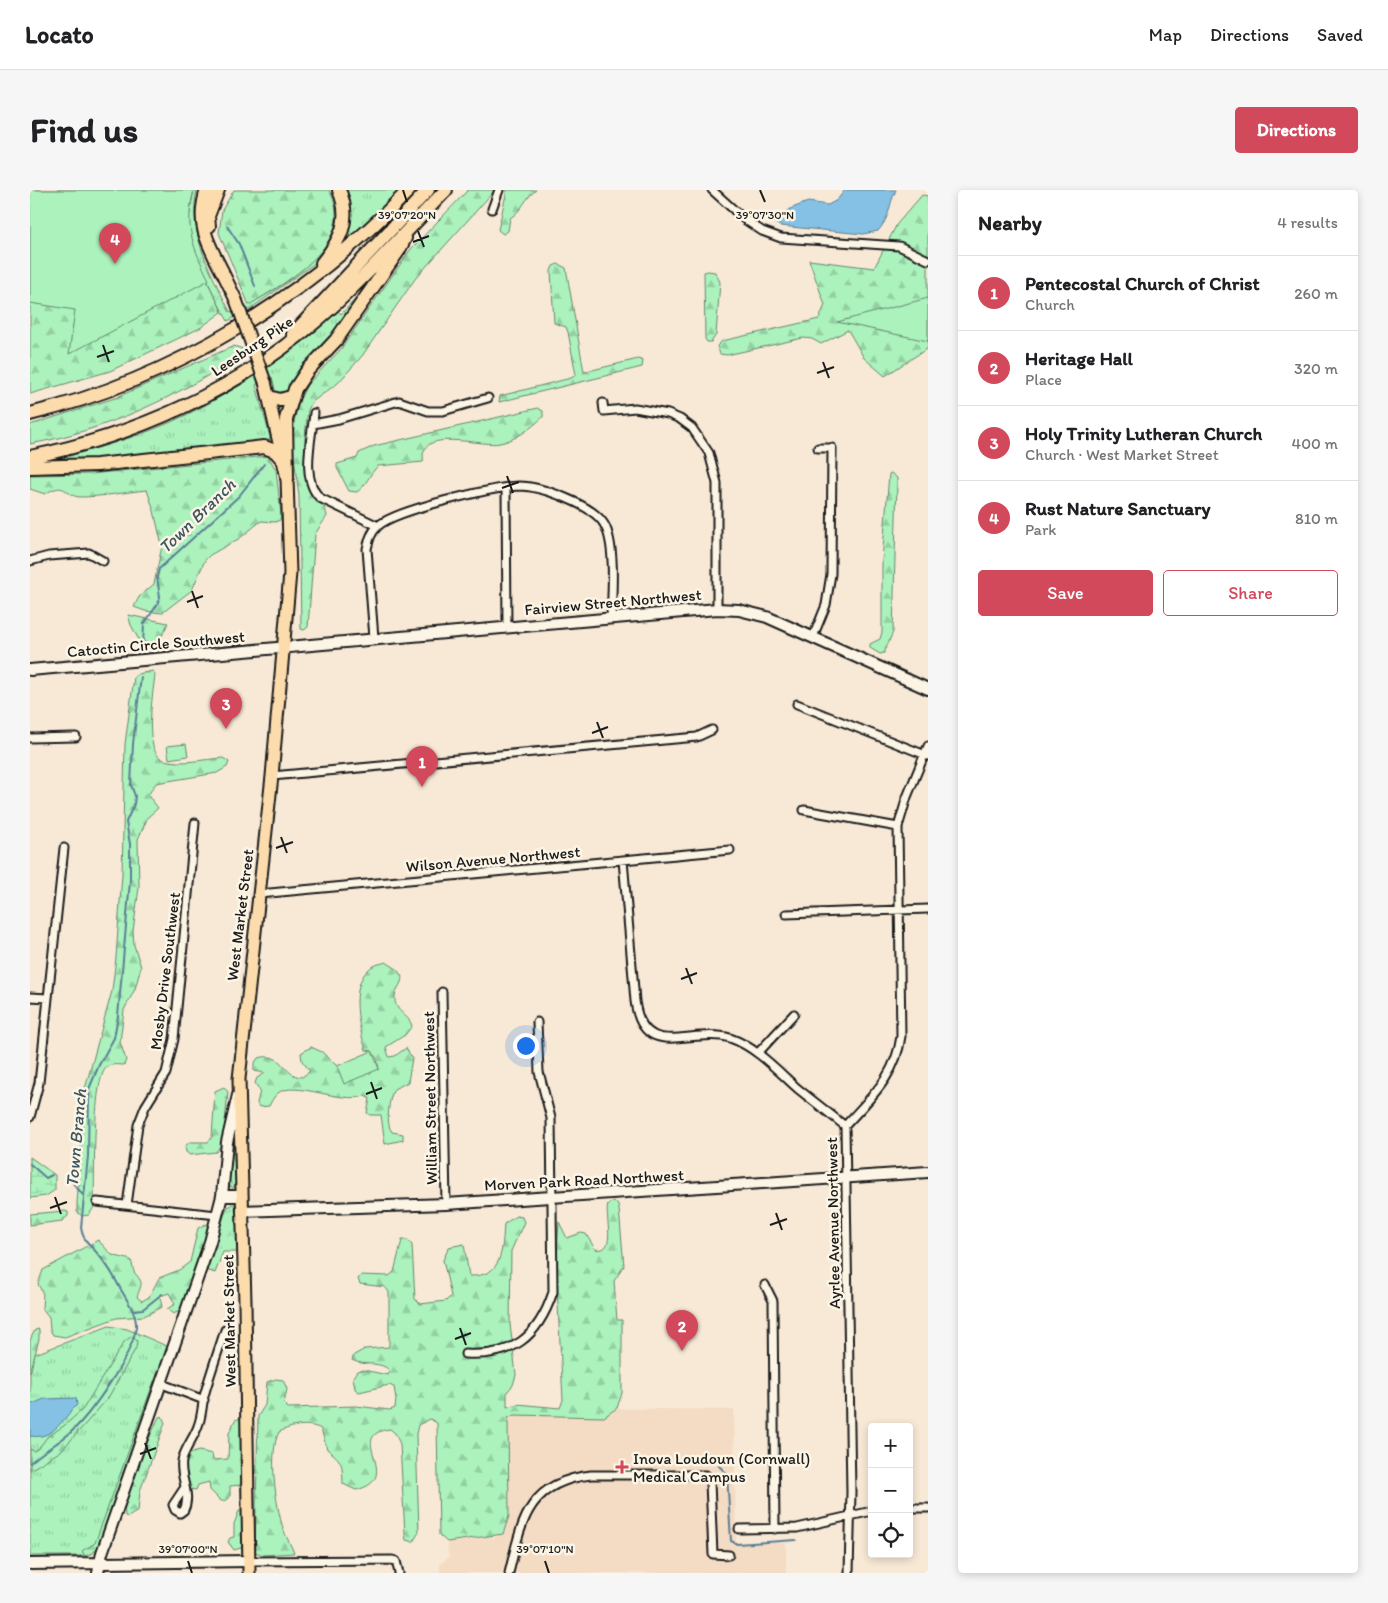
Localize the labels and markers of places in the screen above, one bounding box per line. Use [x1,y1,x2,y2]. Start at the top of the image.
pin: 4 [99,223,131,264]
pin: 3 [210,688,242,729]
pin: 1 [406,746,438,787]
pin: 2 [666,1310,698,1351]
place label: Inova Loudoun (Cornwall) Medical Campus [633,1449,810,1486]
marker: Inova Loudoun (Cornwall) Medical Campus [615,1460,629,1474]

